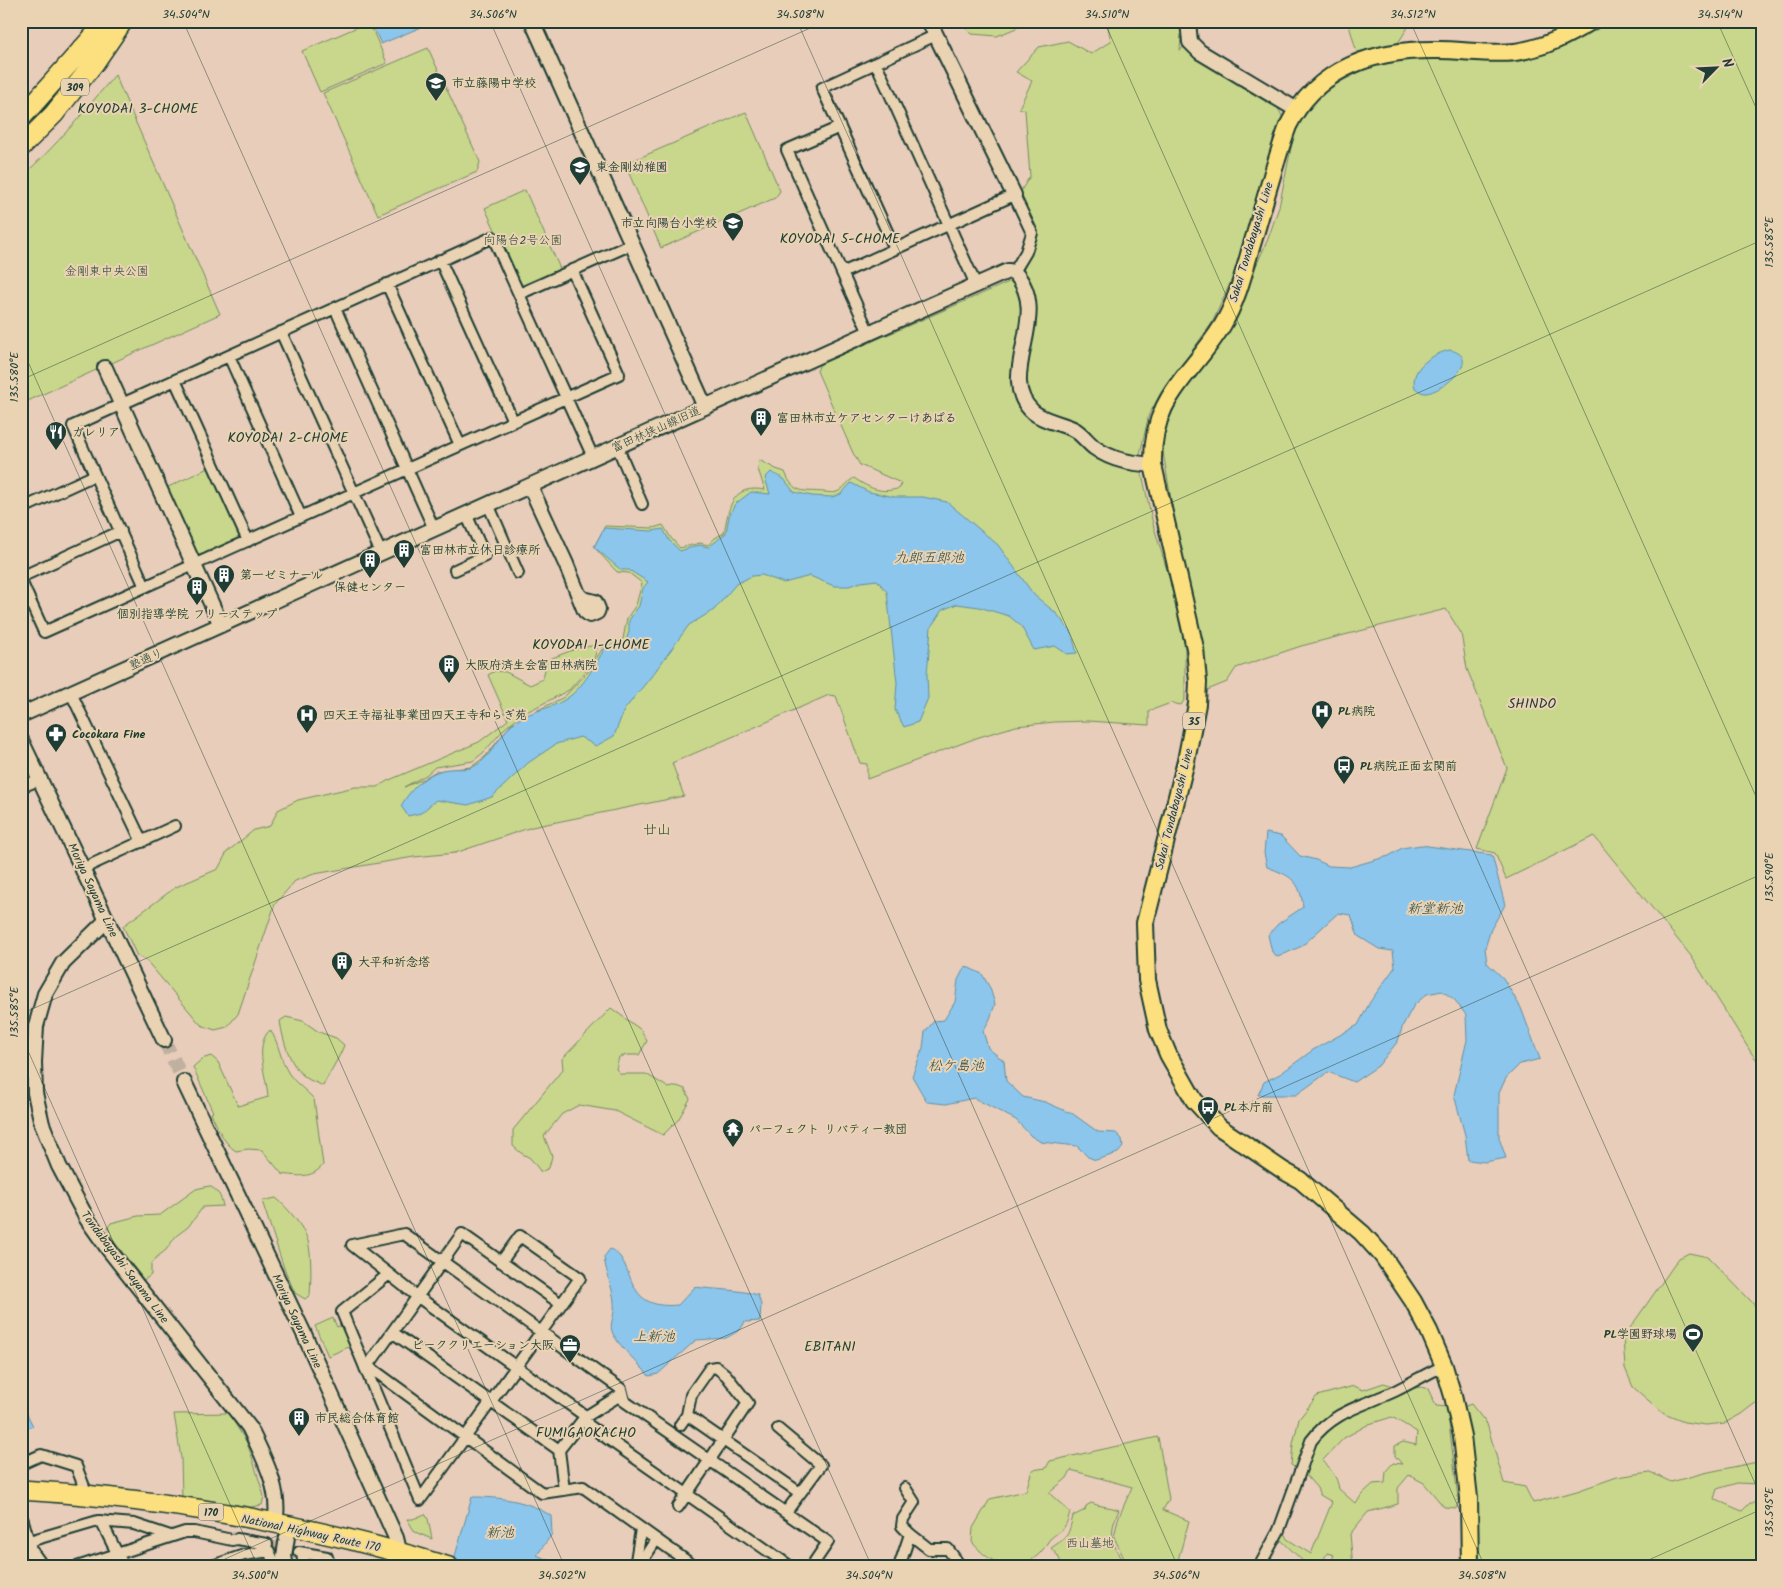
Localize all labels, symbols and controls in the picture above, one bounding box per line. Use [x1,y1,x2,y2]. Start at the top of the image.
text: 34.504°N [162,5,210,24]
text: 34.506°N [469,5,517,24]
text: 34.508°N [776,5,824,24]
text: 34.510°N [1085,5,1129,24]
text: 34.512°N [1390,5,1436,24]
text: 34.514°N [1697,5,1743,24]
north arrow [1690,42,1740,92]
text: N [1715,55,1739,72]
school or university icon: 市立藤陽中学校 [424,71,448,102]
place label: 市立藤陽中学校 [452,74,536,93]
road number: 309 [61,78,89,95]
district label: KOYODAI 3-CHOME [78,98,199,120]
school or university icon: 東金剛幼稚園 [568,155,592,186]
place label: 東金剛幼稚園 [596,158,668,177]
street label: Sakai Tondabayashi Line [1224,179,1279,304]
school or university icon: 市立向陽台小学校 [721,211,745,242]
place label: 市立向陽台小学校 [621,214,717,233]
text: 135.585°E [1760,215,1779,268]
district label: KOYODAI 5-CHOME [780,228,901,250]
park label: 向陽台2号公園 [484,231,562,250]
park label: 金剛東中央公園 [65,262,149,281]
text: 135.580°E [5,351,24,402]
street label: 富田林狭山線旧道 [608,401,704,458]
building icon: 富田林市立ケアセンターけあぱる [749,406,773,437]
place label: 富田林市立ケアセンターけあぱる [777,409,957,428]
restaurant icon: ガレリア [44,420,68,451]
place label: ガレリア [72,423,120,442]
district label: KOYODAI 2-CHOME [227,427,349,449]
building icon: 富田林市立休日診療所 [392,538,416,569]
place label: 富田林市立休日診療所 [420,541,541,560]
water label: 九郎五郎池 [894,547,965,569]
building icon: 保健センター [358,548,382,579]
building icon: 第一ゼミナール [212,563,236,594]
place label: 第一ゼミナール [240,566,324,585]
building icon: 個別指導学院 フリーステップ [185,575,209,606]
place label: 保健センター [334,578,406,597]
place label: 個別指導学院 フリーステップ [117,605,277,624]
district label: KOYODAI 1-CHOME [532,634,651,656]
street label: 塾通り [126,643,167,675]
building icon: 大阪府済生会富田林病院 [437,653,461,684]
place label: 大阪府済生会富田林病院 [465,656,597,675]
district label: SHINDO [1508,693,1557,715]
hospital icon: PL病院 [1310,699,1334,730]
place label: PL病院 [1338,702,1375,721]
hospital icon: 四天王寺福祉事業団四天王寺和らぎ苑 [295,703,319,734]
place label: 四天王寺福祉事業団四天王寺和らぎ苑 [323,706,527,725]
road number: 35 [1183,712,1205,729]
pharmacy icon: Cocokara Fine [44,722,68,753]
place label: Cocokara Fine [72,725,146,744]
street label: Sakai Tondabayashi Line [1150,746,1199,872]
bus stop icon: PL病院正面玄関前 [1332,754,1356,785]
place label: PL病院正面玄関前 [1360,757,1457,776]
district label: 廿山 [643,819,671,841]
street label: Moriya Sayama Line [62,840,123,941]
text: 135.590°E [1760,851,1779,902]
water label: 新堂新池 [1407,898,1464,920]
building icon: 大平和祈念塔 [330,950,354,981]
place label: 大平和祈念塔 [358,953,430,972]
text: 135.585°E [5,985,24,1038]
water label: 松ケ島池 [928,1055,985,1077]
bus stop icon: PL本庁前 [1196,1095,1220,1126]
place label: PL本庁前 [1224,1098,1273,1117]
temple icon: パーフェクト リバティー教団 [721,1117,745,1148]
place label: パーフェクト リバティー教団 [749,1120,907,1139]
street label: Tondabayashi Sayama Line [76,1207,174,1328]
street label: Moriya Sayama Line [266,1271,327,1372]
sports icon: PL学園野球場 [1681,1322,1705,1353]
place label: PL学園野球場 [1604,1325,1677,1344]
water label: 上新池 [633,1326,676,1348]
office icon: ピーククリエーション大阪 [558,1333,582,1364]
place label: ピーククリエーション大阪 [412,1336,554,1355]
district label: EBITANI [804,1336,856,1358]
building icon: 市民総合体育館 [287,1406,311,1437]
place label: 市民総合体育館 [315,1409,399,1428]
district label: FUMIGAOKACHO [536,1422,636,1444]
text: 135.595°E [1760,1486,1779,1537]
road number: 170 [198,1504,224,1520]
street label: National Highway Route 170 [239,1509,382,1558]
water label: 新池 [486,1522,515,1544]
park label: 西山墓地 [1066,1534,1114,1553]
text: 34.500°N [232,1566,278,1585]
text: 34.502°N [538,1566,586,1585]
text: 34.504°N [845,1566,893,1585]
text: 34.506°N [1152,1566,1200,1585]
text: 34.508°N [1458,1566,1506,1585]

